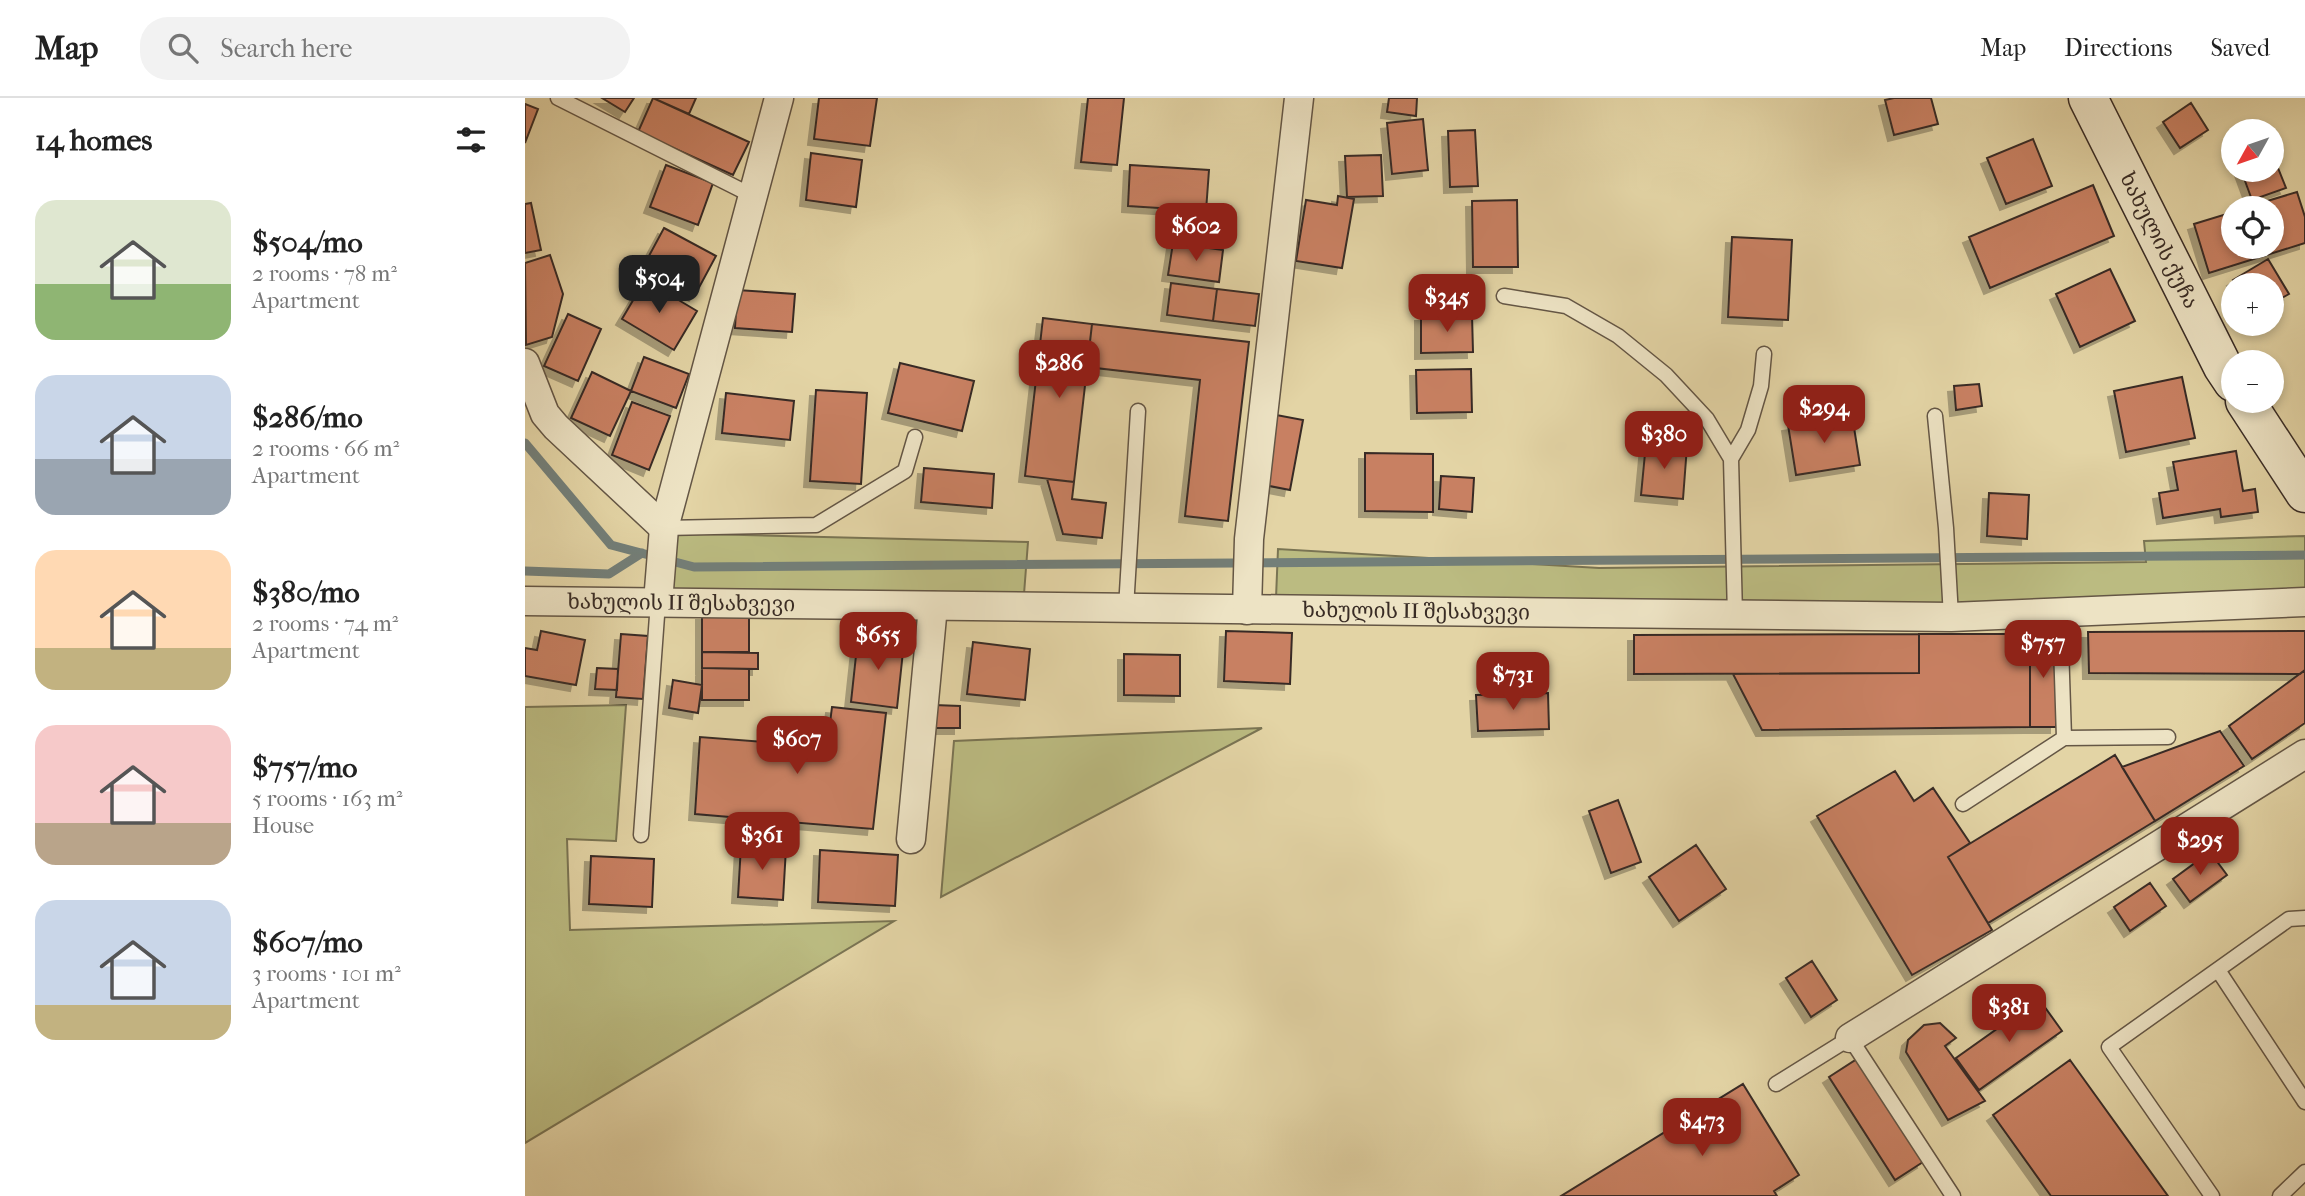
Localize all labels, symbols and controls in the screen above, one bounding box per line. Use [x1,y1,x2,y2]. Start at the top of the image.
search box [140,17,630,80]
text: Map [35,29,98,68]
icon: search [164,29,202,67]
text: Search here [220,33,352,64]
text: Map [1980,34,2026,62]
text: Directions [2064,34,2172,62]
text: Saved [2210,34,2270,62]
north arrow [2221,119,2284,182]
map controls [2221,119,2284,413]
icon: filters [452,121,490,159]
text: 14 homes [35,123,152,158]
street label: ხახულის ქუჩა [2115,168,2204,312]
button: locate [2221,196,2284,259]
pin: $602 [1155,204,1237,263]
text: $602 [1171,212,1221,239]
text: $504/mo [252,225,363,260]
icon: home [91,228,175,312]
pin: $504 [618,256,700,315]
text: 2 rooms · 78 m² [252,260,397,287]
text: $504 [635,264,683,291]
button: + [2221,273,2284,336]
pin: $345 [1406,274,1488,334]
text: $345 [1424,283,1470,310]
text: Apartment [252,287,360,314]
pin: $286 [1018,341,1100,400]
text: $286 [1035,349,1083,376]
button: − [2221,350,2284,413]
pin: $294 [1783,386,1865,445]
text: $294 [1799,394,1849,421]
text: $286/mo [252,400,363,435]
icon: home [91,403,175,487]
pin: $380 [1623,412,1705,471]
text: $380 [1641,420,1687,447]
text: 2 rooms · 66 m² [252,435,399,462]
text: Apartment [252,462,360,489]
text: $380/mo [252,575,360,610]
icon: home [91,578,175,662]
street label: ხახულის II შესახვევი [567,589,795,617]
street label: ხახულის II შესახვევი [1302,598,1530,625]
text: 2 rooms · 74 m² [252,610,398,637]
pin: $655 [837,612,919,672]
pin: $757 [2002,620,2084,680]
text: $655 [856,621,900,648]
text: $757 [2021,629,2065,656]
text: Apartment [252,637,360,664]
pin: $731 [1472,652,1554,712]
text: $731 [1492,661,1534,688]
pin: $607 [756,716,838,776]
text: $607 [773,725,821,752]
text: $757/mo [252,750,357,785]
icon: home [91,753,175,837]
text: 5 rooms · 163 m² [252,785,402,812]
text: House [252,812,314,839]
pin: $361 [721,812,803,872]
pin: $295 [2159,818,2241,877]
text: $361 [741,821,783,848]
text: $295 [2177,826,2223,853]
text: $607/mo [252,925,363,960]
icon: home [91,928,175,1012]
text: 3 rooms · 101 m² [252,960,401,987]
pin: $381 [1968,984,2050,1044]
text: Apartment [252,987,360,1014]
text: $381 [1988,993,2030,1020]
pin: $473 [1661,1098,1743,1158]
text: $473 [1679,1107,1725,1134]

